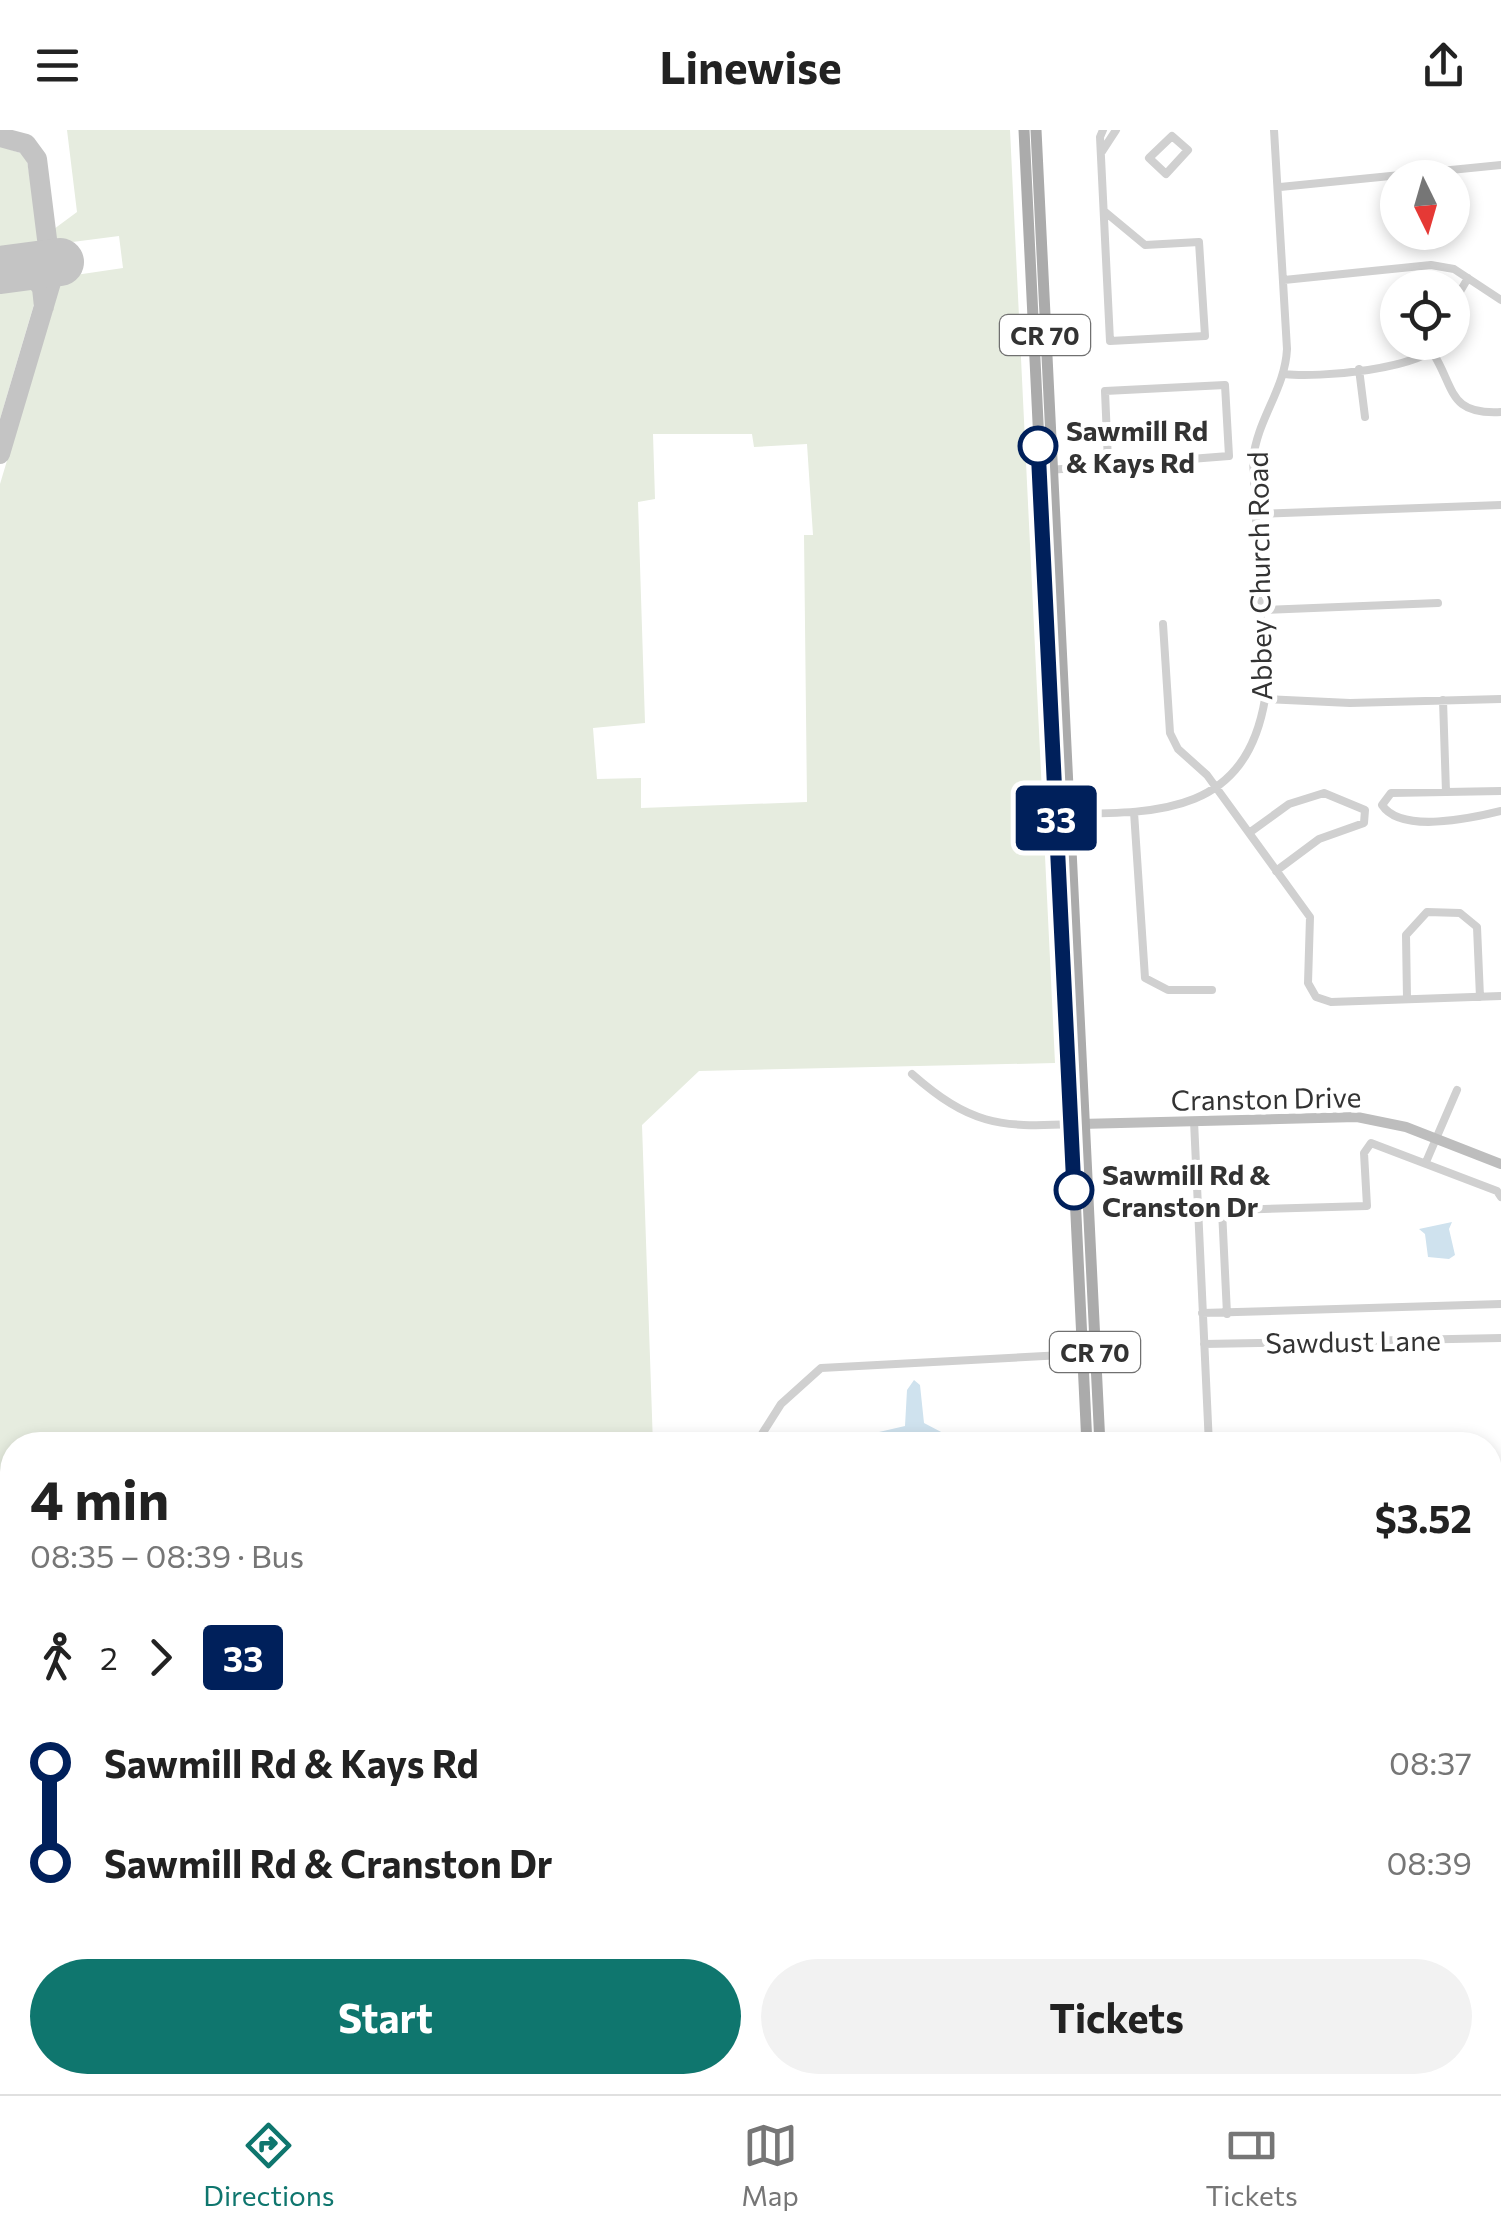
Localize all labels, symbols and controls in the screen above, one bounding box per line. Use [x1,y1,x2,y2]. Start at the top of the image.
icon: menu [30,38,85,93]
text: Linewise [659,38,842,93]
icon: share [1416,38,1471,93]
north arrow [1380,160,1470,250]
map controls [1380,160,1470,360]
button: locate [1380,270,1470,360]
road number: CR 70 [1000,315,1090,355]
place label: Sawmill Rd & Kays Rd [1066,413,1208,479]
marker: Sawmill Rd & Kays Rd [1019,427,1057,465]
street label: Abbey Church Road [1240,451,1278,701]
line badge: 33 [1011,786,1101,850]
text: 33 [1036,797,1076,840]
street label: Cranston Drive [1170,1079,1362,1117]
place label: Sawmill Rd & Cranston Dr [1102,1157,1271,1223]
marker: Sawmill Rd & Cranston Dr [1055,1171,1093,1209]
street label: Sawdust Lane [1265,1322,1441,1360]
road number: CR 70 [1050,1332,1140,1372]
text: 4 min [30,1464,169,1531]
text: $3.52 [1375,1494,1472,1541]
text: 08:35 – 08:39 · Bus [30,1535,304,1575]
icon: walk [30,1630,85,1685]
icon: forward [133,1630,188,1685]
text: 33 [223,1636,263,1679]
text: 2 [100,1637,118,1677]
text: Sawmill Rd & Kays Rd [104,1739,479,1786]
text: 08:37 [1389,1742,1472,1782]
text: Sawmill Rd & Cranston Dr [104,1839,552,1886]
text: 08:39 [1386,1842,1472,1882]
button: Start [30,1959,741,2074]
button: Tickets [761,1959,1472,2074]
tab: Directions [203,2118,335,2212]
tab: Map [741,2118,799,2212]
tab: Tickets [1205,2118,1298,2212]

